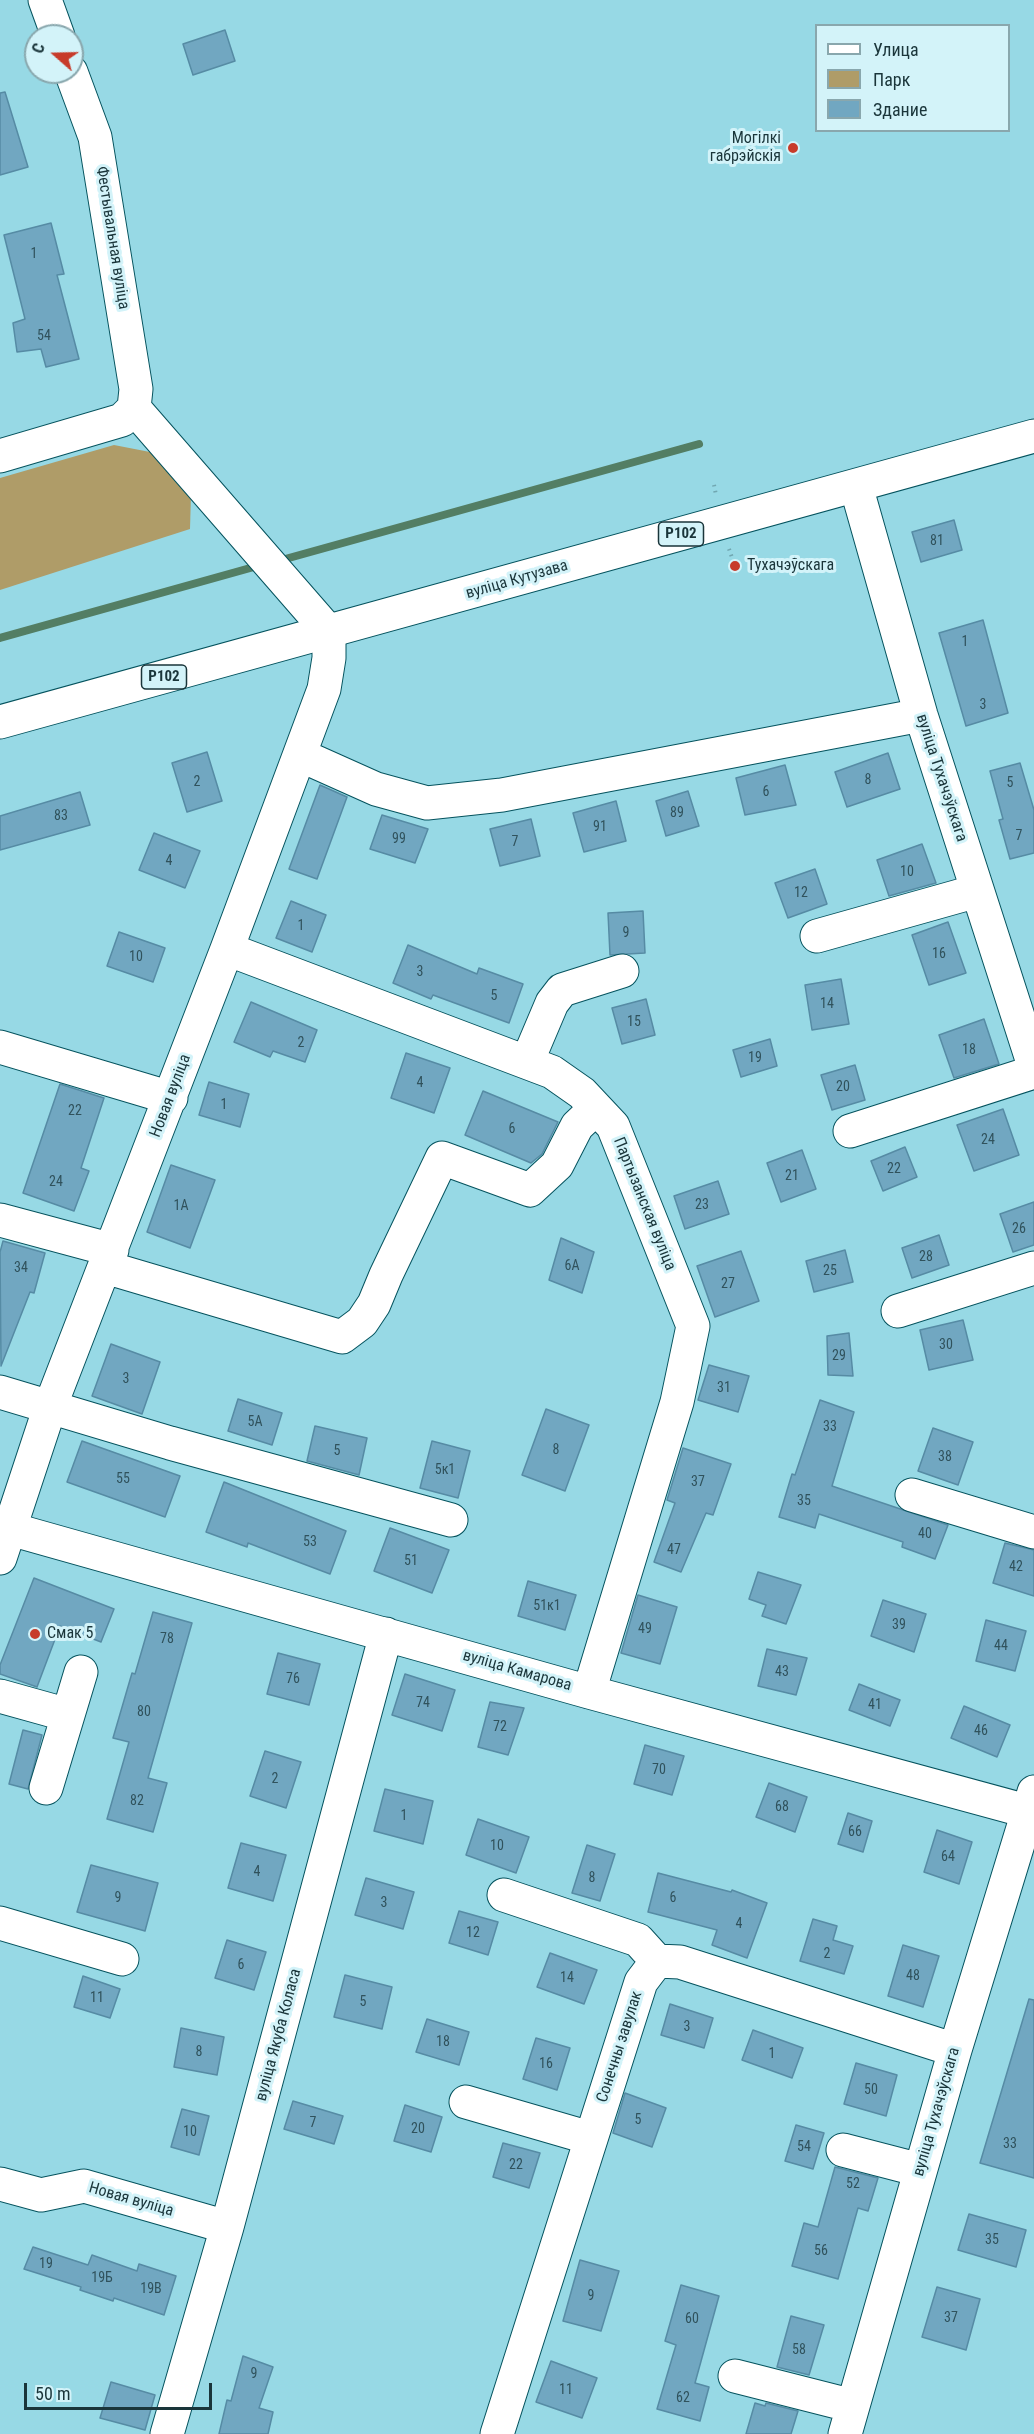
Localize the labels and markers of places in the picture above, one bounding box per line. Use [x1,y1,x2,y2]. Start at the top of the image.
place label: Могілкі габрэйскія [710,129,781,167]
marker: Могілкі габрэйскія [786,141,800,155]
place label: Тухачэўскага [747,556,834,576]
marker: Тухачэўскага [728,559,742,573]
place label: Смак 5 [47,1624,93,1644]
marker: Смак 5 [28,1627,42,1641]

